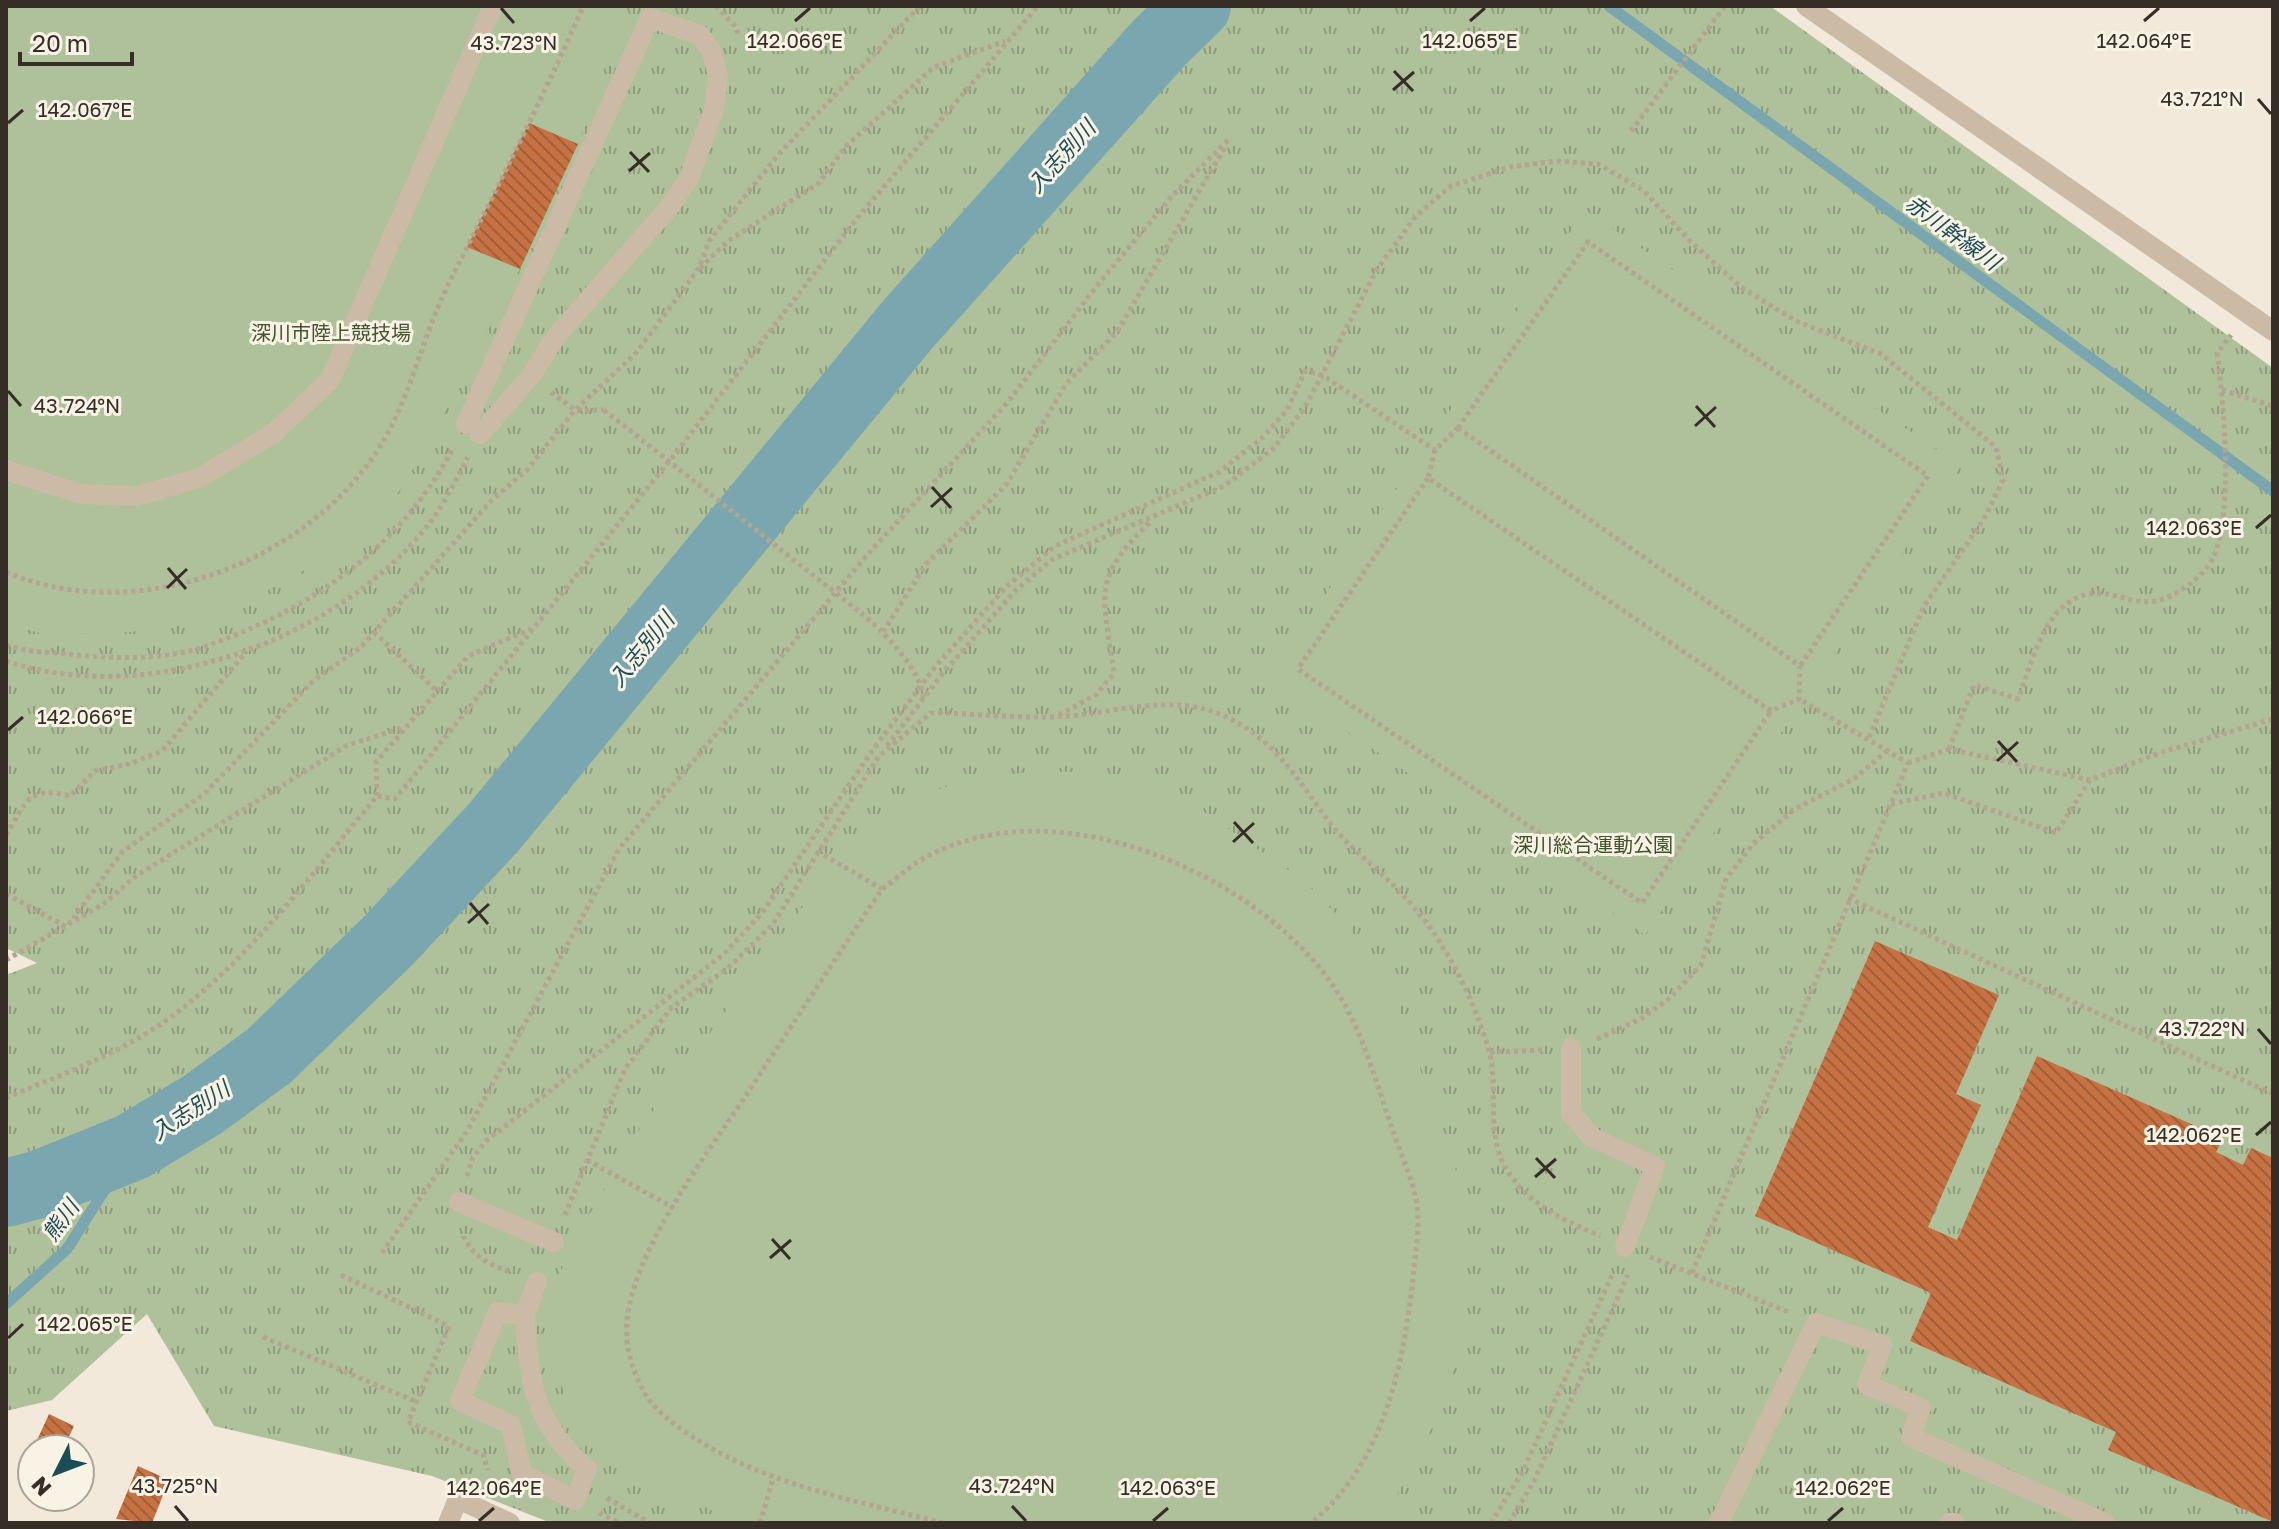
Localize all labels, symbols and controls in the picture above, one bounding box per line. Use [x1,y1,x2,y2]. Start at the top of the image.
scale bar [20,16,132,66]
text: 20 m [32,28,88,57]
text: 142.066°E [747,28,843,52]
text: 142.065°E [1422,28,1518,52]
text: 142.064°E [2096,28,2192,52]
text: 43.723°N [471,30,557,54]
text: 43.721°N [2160,86,2244,110]
text: 142.067°E [38,97,132,121]
water label: 入志別川 [1022,113,1102,198]
water label: 赤川幹線川 [1901,189,2007,276]
park label: 深川市陸上競技場 [251,320,411,344]
text: 43.724°N [34,393,120,417]
text: 142.063°E [2146,515,2242,539]
water label: 入志別川 [603,605,680,692]
text: 142.066°E [37,704,133,728]
park label: 深川総合運動公園 [1513,832,1673,856]
text: 43.722°N [2159,1016,2245,1040]
water label: 入志別川 [146,1074,236,1145]
text: 142.062°E [2146,1122,2242,1146]
water label: 熊川 [36,1193,85,1246]
text: 142.065°E [37,1311,133,1335]
north arrow [16,1433,96,1513]
text: N [25,1471,56,1502]
text: 43.725°N [132,1473,218,1497]
text: 43.724°N [969,1473,1055,1497]
text: 142.064°E [446,1475,542,1499]
text: 142.063°E [1120,1475,1216,1499]
text: 142.062°E [1795,1475,1891,1499]

